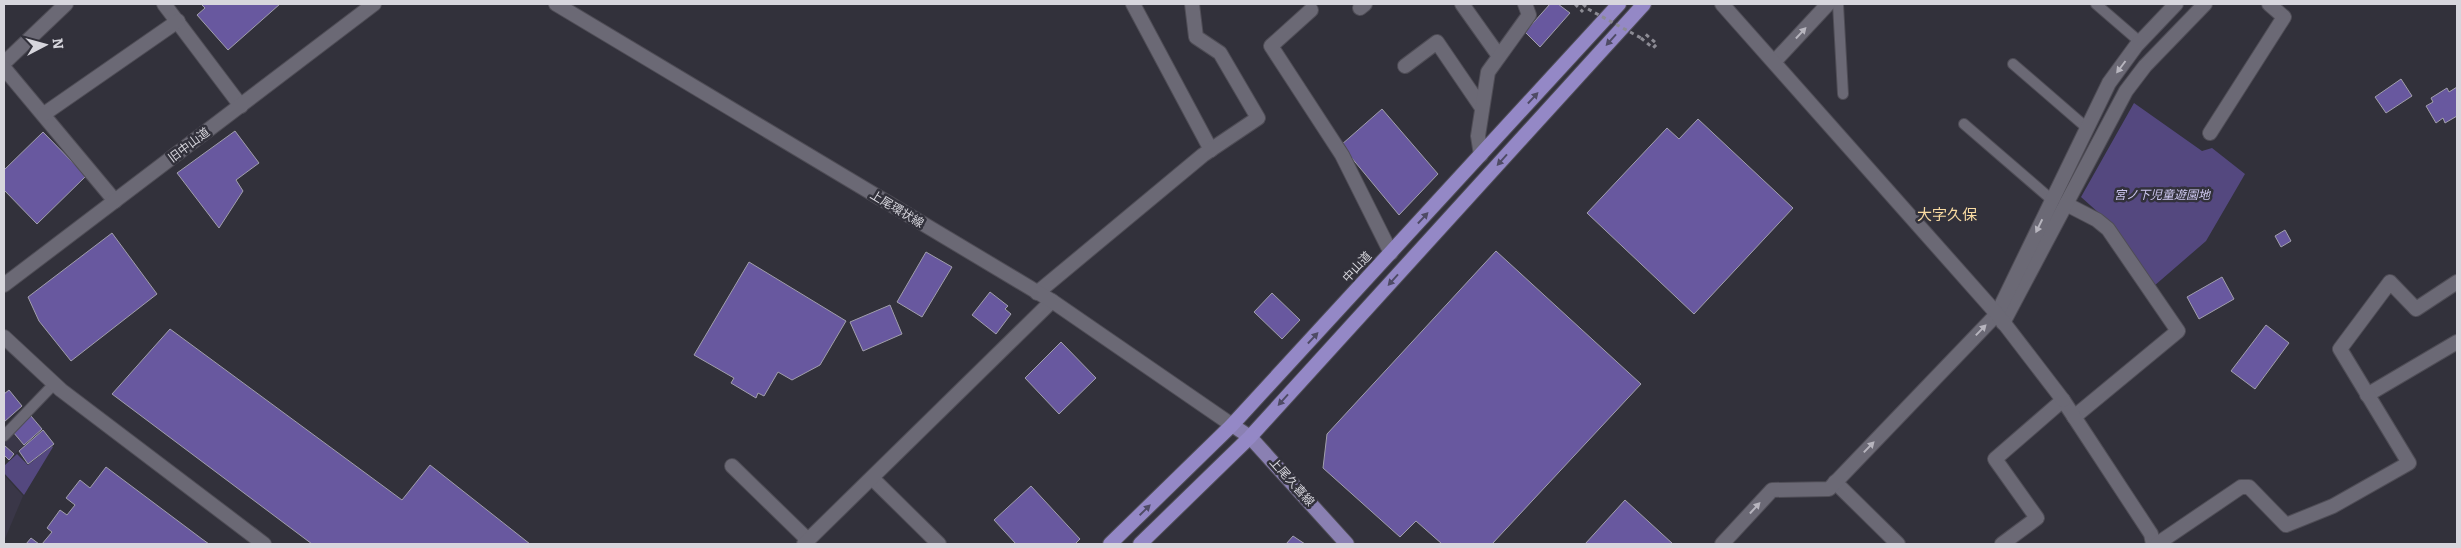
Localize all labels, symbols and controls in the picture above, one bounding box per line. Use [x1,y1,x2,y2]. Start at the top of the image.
north arrow [20,20,70,70]
one-way arrow [1795,27,1807,39]
one-way arrow [1606,33,1617,46]
text: N [48,37,66,50]
one-way arrow [2116,60,2126,74]
one-way arrow [1527,93,1539,105]
street label: 旧中山道 [166,125,212,165]
one-way arrow [1496,154,1508,166]
street label: 上尾環状線 [868,188,926,230]
park label: 宮ノ下児童遊園地 [2114,188,2212,202]
district label: 大字久保 [1917,206,1977,224]
one-way arrow [1417,212,1429,224]
one-way arrow [2035,219,2043,234]
street label: 中山道 [1340,249,1374,285]
one-way arrow [1387,274,1399,286]
one-way arrow [1975,324,1987,336]
one-way arrow [1307,332,1319,344]
one-way arrow [1277,394,1289,406]
one-way arrow [1863,442,1875,454]
street label: 上尾久喜線 [1267,455,1317,509]
one-way arrow [1749,503,1761,515]
one-way arrow [1139,504,1151,516]

